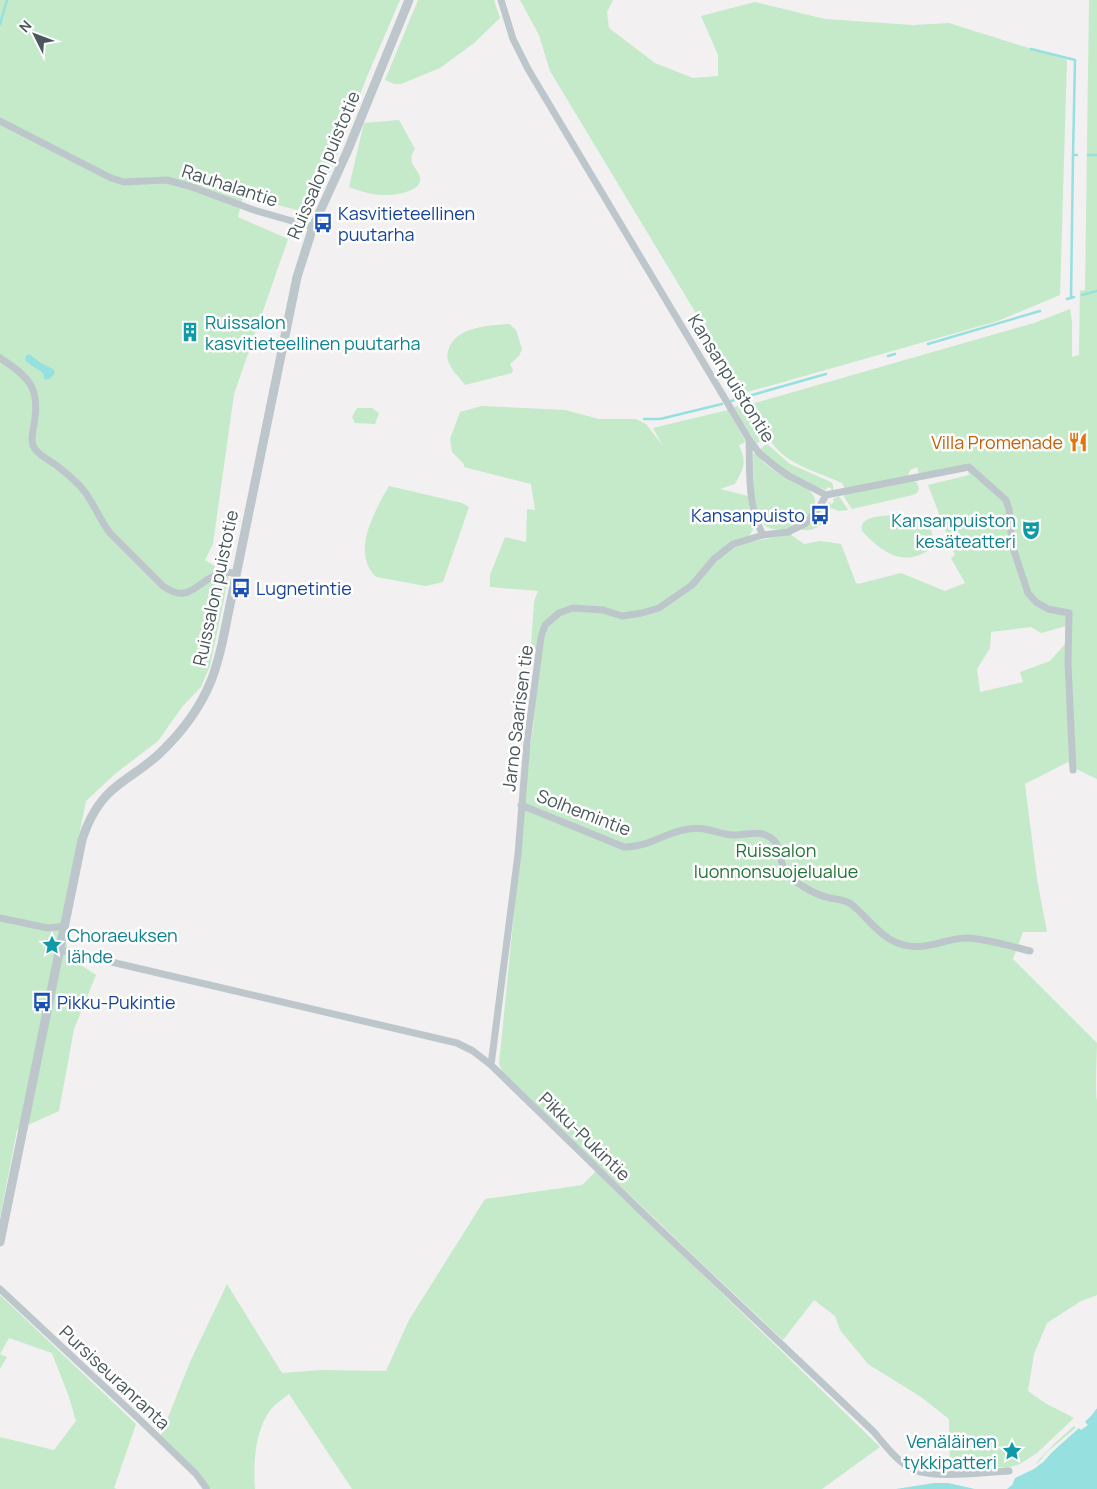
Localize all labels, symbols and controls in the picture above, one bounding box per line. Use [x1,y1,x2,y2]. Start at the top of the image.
north arrow [10,10,60,60]
text: N [15,16,35,36]
street label: Ruissalon puistotie [281,87,365,243]
street label: Rauhalantie [179,158,281,212]
place label: Kasvitieteellinen puutarha [338,201,475,246]
bus stop icon: Kasvitieteellinen puutarha [312,212,334,234]
street label: Kansanpuistontie [683,309,781,447]
place label: Ruissalon kasvitieteellinen puutarha [205,310,420,355]
building icon: Ruissalon kasvitieteellinen puutarha [179,321,201,343]
place label: Villa Promenade [931,430,1063,454]
restaurant icon: Villa Promenade [1067,431,1089,453]
place label: Kansanpuisto [691,503,805,527]
bus stop icon: Kansanpuisto [809,504,831,526]
street label: Ruissalon puistotie [187,508,243,668]
place label: Kansanpuiston kesäteatteri [891,508,1016,553]
theatre icon: Kansanpuiston kesäteatteri [1020,519,1042,541]
place label: Lugnetintie [256,576,352,600]
bus stop icon: Lugnetintie [230,577,252,599]
street label: Jarno Saarisen tie [496,643,538,793]
street label: Solhemintie [533,783,635,841]
park label: Ruissalon luonnonsuojelualue [694,838,858,883]
place label: Choraeuksen lähde [67,923,178,968]
place icon: Choraeuksen lähde [41,934,63,956]
place label: Pikku-Pukintie [57,990,176,1014]
bus stop icon: Pikku-Pukintie [31,991,53,1013]
street label: Pikku-Pukintie [534,1086,636,1186]
street label: Pursiseuranranta [55,1320,175,1434]
place label: Venäläinen tykkipatteri [903,1429,997,1474]
place icon: Venäläinen tykkipatteri [1001,1440,1023,1462]

